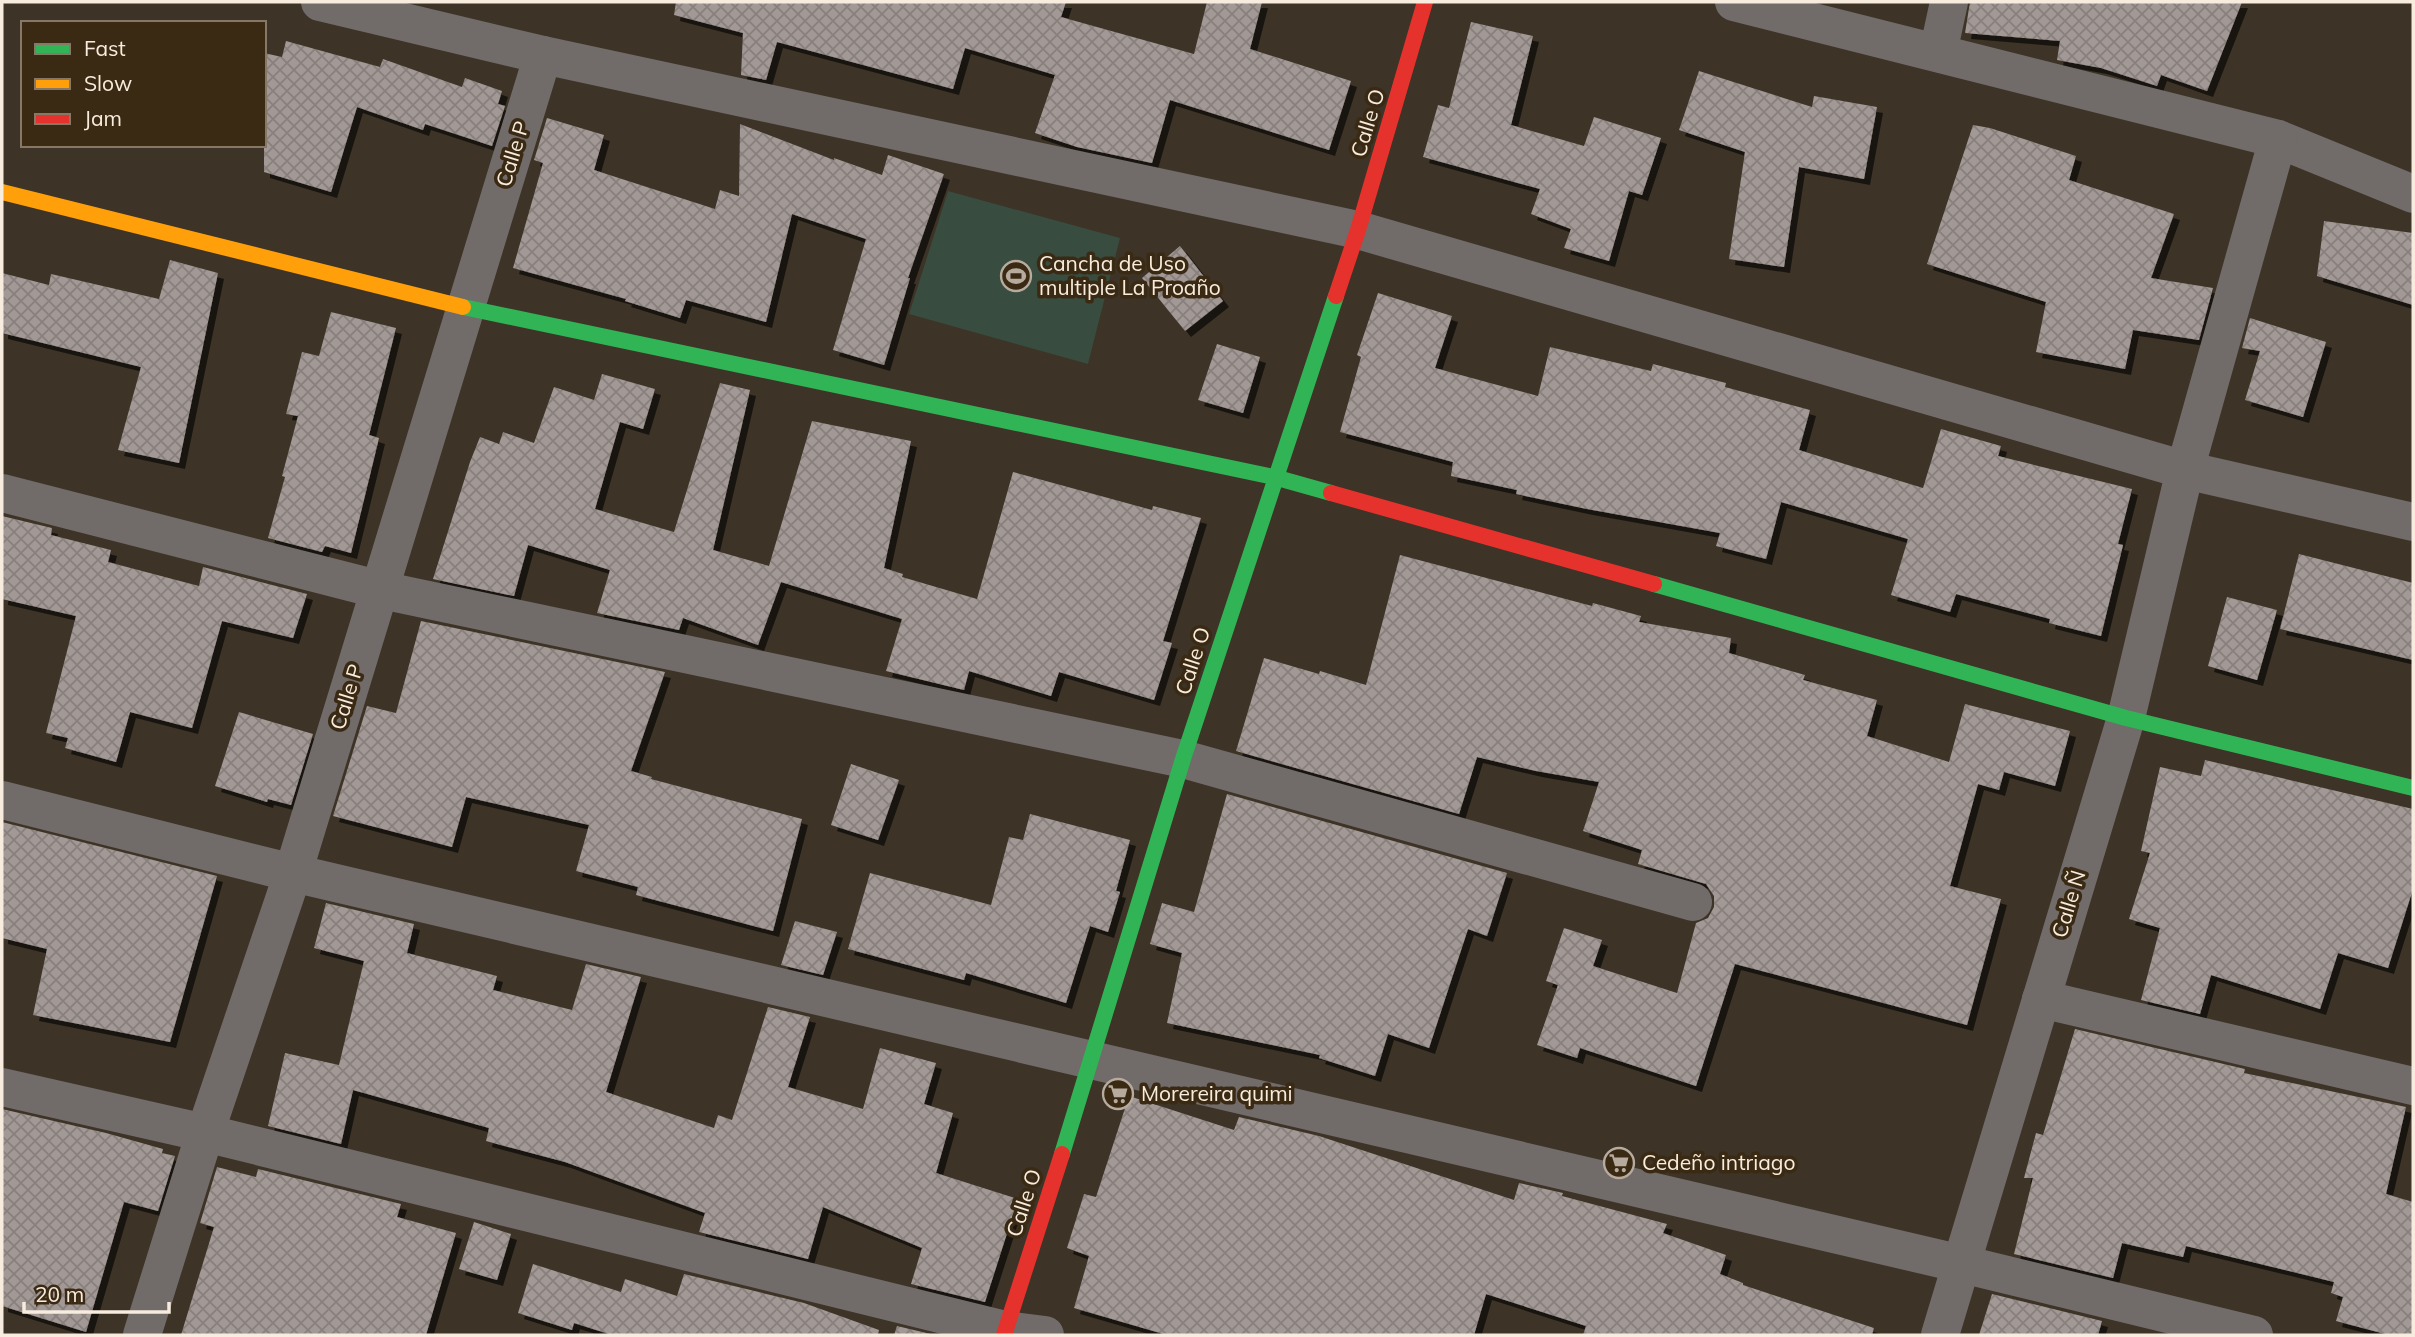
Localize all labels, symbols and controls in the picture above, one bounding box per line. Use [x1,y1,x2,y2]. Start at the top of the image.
legend [21,21,266,147]
text: Fast [84,35,126,61]
text: Slow [84,70,132,96]
street label: Calle O [1344,86,1390,160]
text: Jam [84,105,122,131]
street label: Calle P [490,118,534,190]
place label: Cancha de Uso multiple La Proaño [1039,250,1221,300]
sports icon: Cancha de Uso multiple La Proaño [999,259,1033,293]
street label: Calle O [1169,624,1215,698]
street label: Calle P [324,661,368,733]
street label: Calle Ñ [2045,867,2091,941]
supermarket icon: Morereira quimi [1101,1077,1135,1111]
place label: Morereira quimi [1141,1080,1293,1106]
supermarket icon: Cedeño intriago [1602,1146,1636,1180]
place label: Cedeño intriago [1642,1149,1795,1175]
street label: Calle O [1000,1166,1046,1240]
scale bar [24,1270,170,1314]
text: 20 m [35,1281,84,1307]

